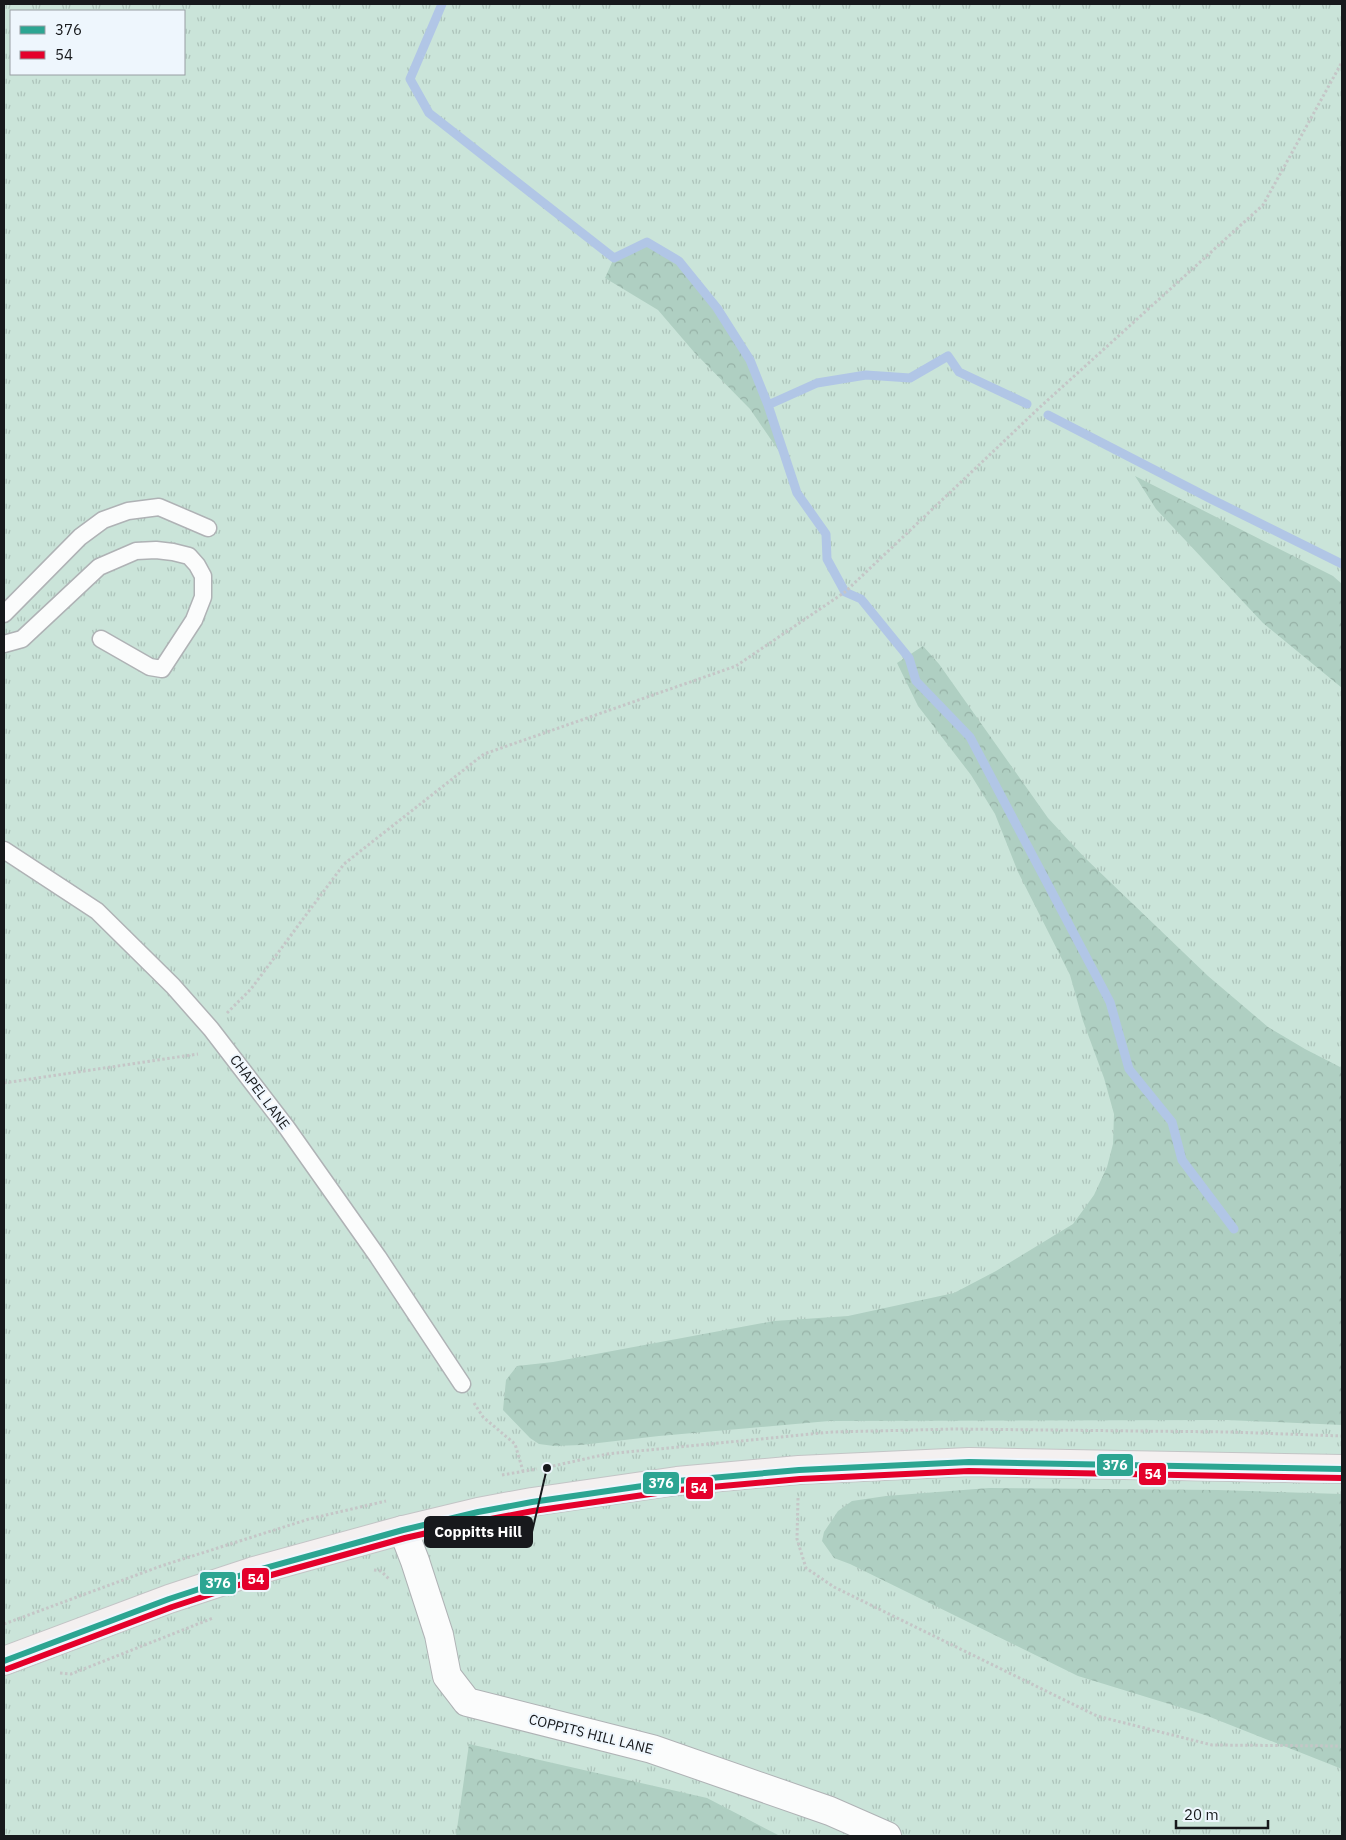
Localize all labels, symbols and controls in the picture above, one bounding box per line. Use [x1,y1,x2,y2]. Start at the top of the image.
legend [10,10,185,75]
text: 376 [55,20,82,39]
text: 54 [55,45,73,64]
street label: CHAPEL LANE [226,1051,294,1133]
line badge: 376 [1096,1453,1134,1477]
text: 376 [1102,1456,1128,1474]
line badge: 54 [1138,1462,1167,1486]
text: 54 [1145,1465,1161,1483]
line badge: 376 [642,1471,680,1495]
text: 376 [648,1474,674,1492]
line badge: 54 [685,1476,714,1500]
text: 54 [691,1479,707,1497]
callout: Coppitts Hill [425,1517,532,1547]
text: Coppitts Hill [434,1522,522,1541]
line badge: 54 [241,1567,270,1591]
text: 54 [248,1570,264,1588]
line badge: 376 [199,1571,237,1595]
text: 376 [205,1574,231,1592]
street label: COPPITS HILL LANE [527,1710,655,1758]
scale bar [1176,1798,1268,1830]
text: 20 m [1184,1805,1219,1824]

